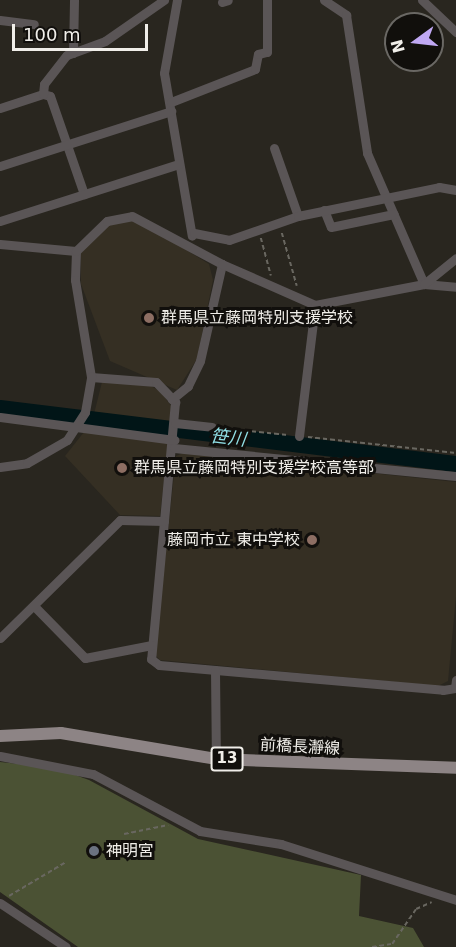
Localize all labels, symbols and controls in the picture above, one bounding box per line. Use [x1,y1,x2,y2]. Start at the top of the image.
scale bar [15,12,152,50]
north arrow [384,12,444,72]
text: 100 m [23,24,81,45]
text: N [387,37,409,55]
place label: 群馬県立藤岡特別支援学校 [161,308,353,328]
marker: 群馬県立藤岡特別支援学校 [142,311,156,325]
water label: 笹川 [209,425,247,451]
place label: 群馬県立藤岡特別支援学校高等部 [134,458,374,478]
marker: 群馬県立藤岡特別支援学校高等部 [115,461,129,475]
place label: 藤岡市立 東中学校 [167,530,300,550]
marker: 藤岡市立 東中学校 [305,533,319,547]
street label: 前橋長瀞線 [260,735,340,759]
road number: 13 [210,747,244,771]
place label: 神明宮 [106,841,154,861]
marker: 神明宮 [87,844,101,858]

